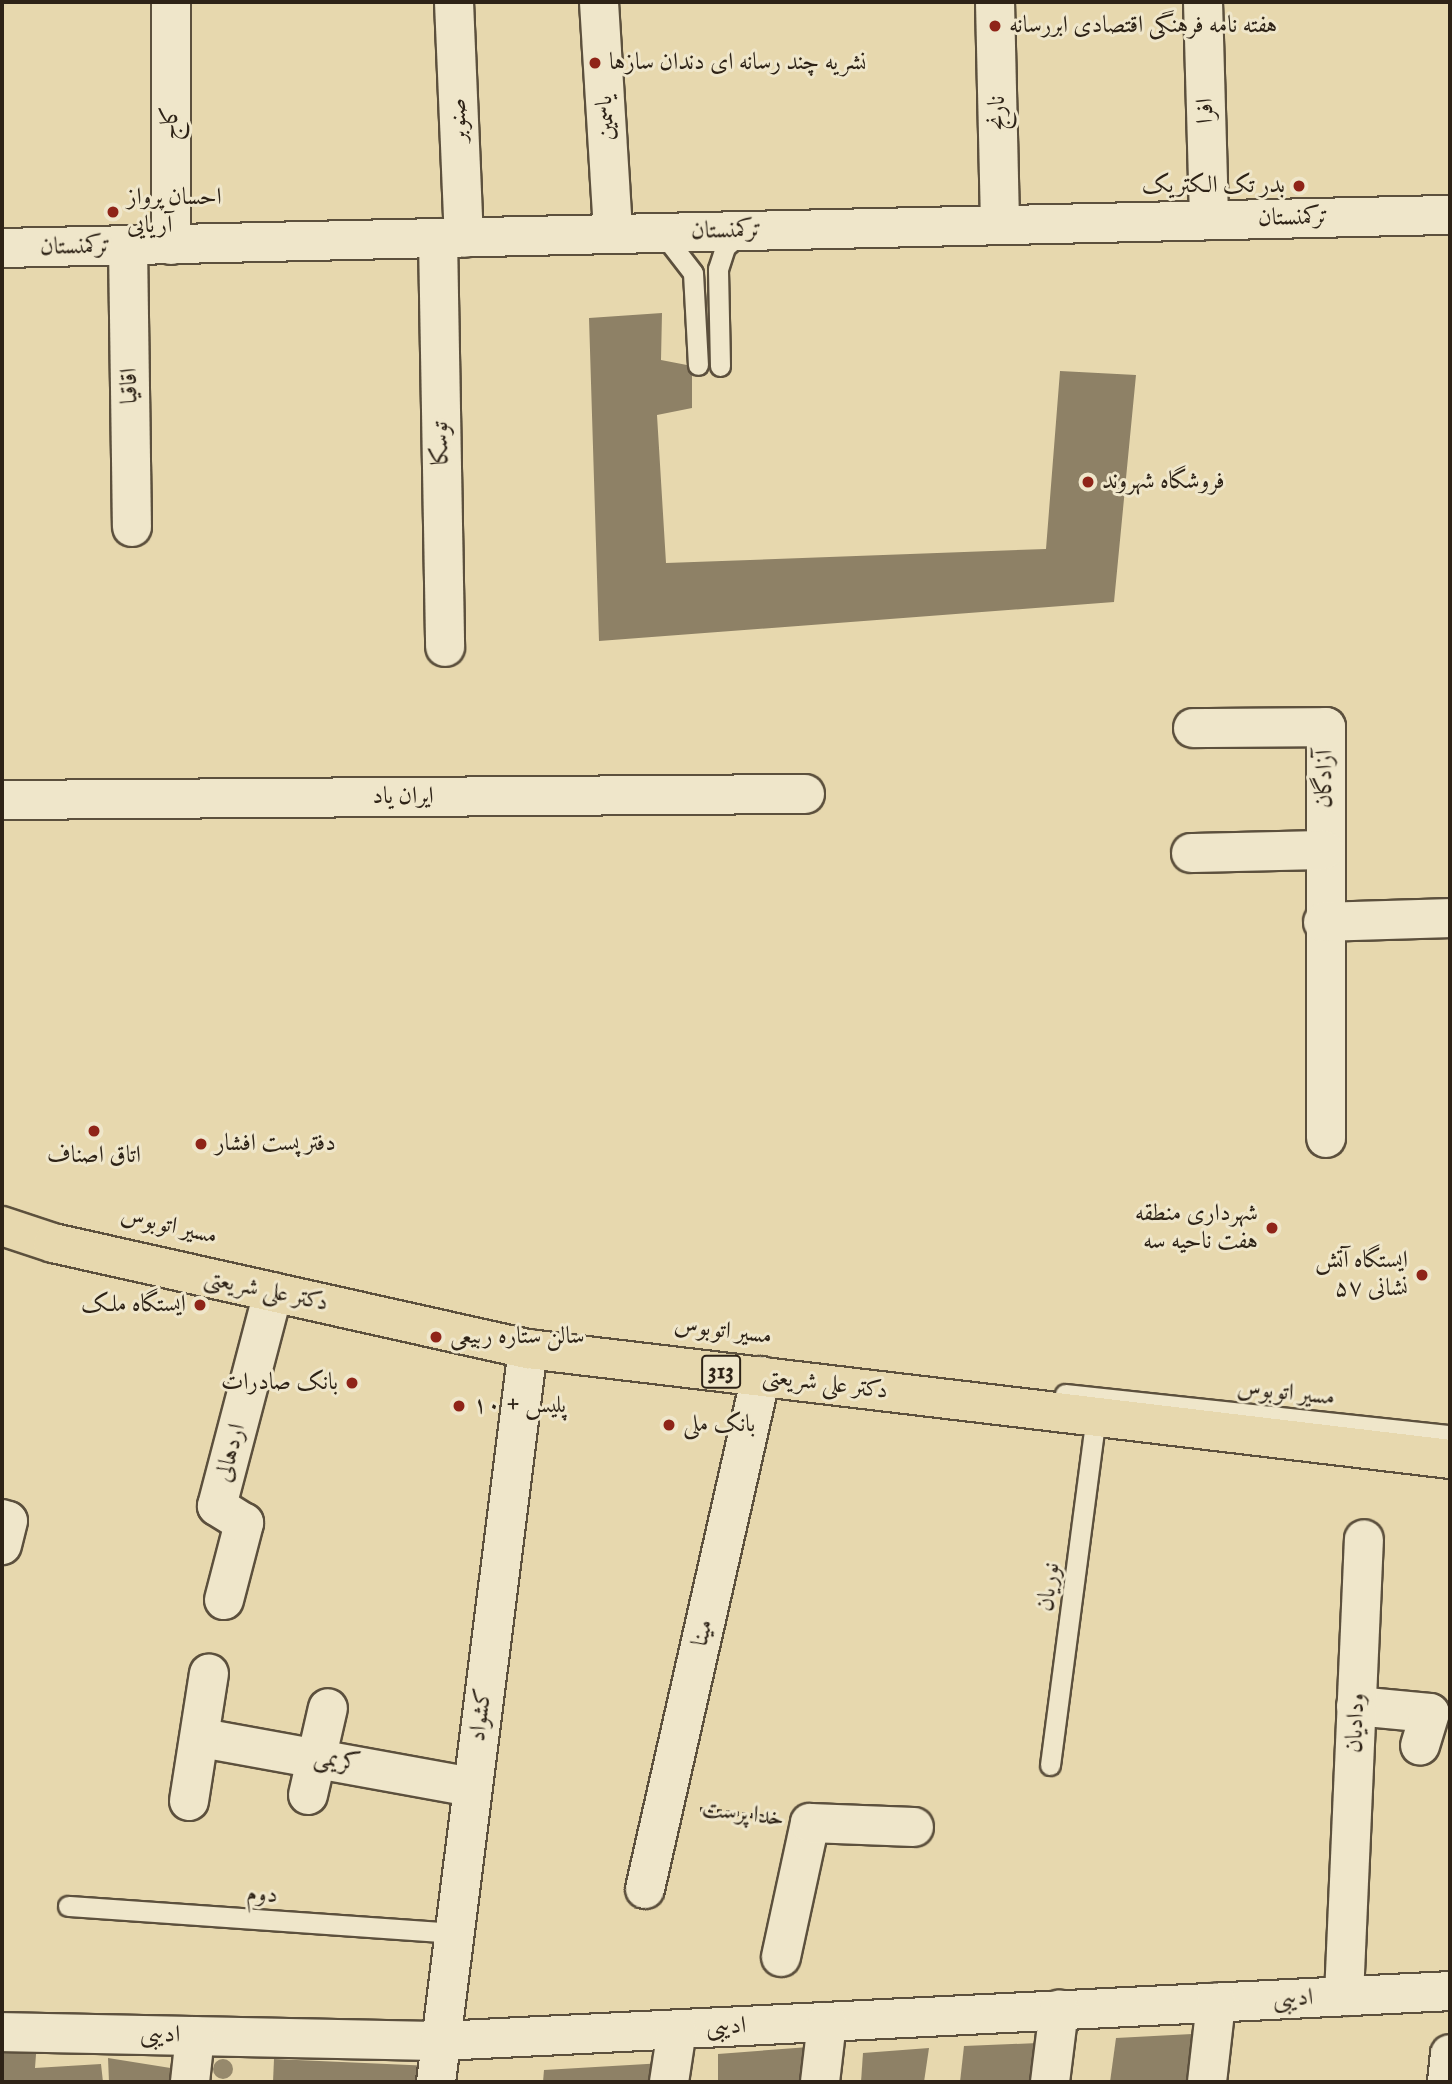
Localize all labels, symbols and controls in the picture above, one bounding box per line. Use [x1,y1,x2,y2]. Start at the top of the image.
place label: هفته نامه فرهنگی اقتصادی ابررسانه [1009,12,1277,40]
marker: هفته نامه فرهنگی اقتصادی ابررسانه [987,18,1003,34]
place label: نشریه چند رسانه ای دندان سازها [609,49,866,77]
marker: نشریه چند رسانه ای دندان سازها [587,55,603,71]
street label: یاسمین [590,95,622,141]
street label: نارنج [983,95,1013,131]
street label: صنوبر [444,97,474,143]
street label: افرا [1191,98,1221,124]
street label: کاج [157,106,185,140]
place label: بدر تک الکتریک [1142,172,1285,200]
marker: بدر تک الکتریک [1291,178,1307,194]
place label: احسان پرواز آریایی [127,184,222,240]
street label: ترکمنستان [1258,203,1328,233]
marker: احسان پرواز آریایی [105,204,121,220]
street label: ترکمنستان [691,216,761,246]
street label: ترکمنستان [40,232,110,262]
street label: اقاقیا [115,368,145,404]
street label: توسکا [426,421,456,465]
place label: فروشگاه شهروند [1102,468,1225,496]
marker: فروشگاه شهروند [1080,474,1096,490]
street label: آزادگان [1310,750,1340,808]
street label: ایران یاد [372,783,434,811]
marker: اتاق اصناف [86,1123,102,1139]
place label: دفتر پست افشار [215,1130,336,1158]
marker: دفتر پست افشار [193,1136,209,1152]
place label: اتاق اصناف [47,1142,141,1170]
place label: شهرداری منطقه هفت ناحیه سه [1135,1200,1258,1256]
street label: مسیر اتوبوس [118,1201,220,1251]
marker: شهرداری منطقه هفت ناحیه سه [1264,1220,1280,1236]
place label: ایستگاه آتش نشانی ۵۷ [1315,1247,1408,1303]
street label: دکتر علی شریعتی [201,1264,331,1318]
marker: ایستگاه آتش نشانی ۵۷ [1414,1267,1430,1283]
place label: ایستگاه ملک [81,1291,186,1319]
marker: ایستگاه ملک [192,1297,208,1313]
street label: مسیر اتوبوس [673,1311,773,1351]
place label: سالن ستاره ربیعی [450,1323,585,1351]
marker: سالن ستاره ربیعی [428,1329,444,1345]
road number: 313 [700,1352,742,1392]
street label: دکتر علی شریعتی [761,1362,889,1406]
place label: بانک صادرات [221,1369,338,1397]
street label: مسیر اتوبوس [1236,1374,1336,1412]
marker: بانک صادرات [344,1375,360,1391]
place label: پلیس + ۱۰ [473,1392,566,1420]
marker: پلیس + ۱۰ [451,1398,467,1414]
place label: بانک ملی [683,1411,755,1439]
marker: بانک ملی [661,1417,677,1433]
street label: اردهالی [209,1421,253,1485]
street label: نوریان [1031,1561,1067,1613]
street label: مینا [686,1617,720,1649]
street label: کشواد [463,1687,499,1743]
street label: ودادیان [1340,1692,1372,1754]
street label: کریمی [311,1743,363,1779]
street label: خدا پرست [700,1795,786,1833]
street label: دوم [245,1880,279,1910]
street label: ادیبی [1272,1984,1314,2014]
street label: ادیبی [705,2012,747,2042]
street label: ادیبی [140,2020,180,2050]

